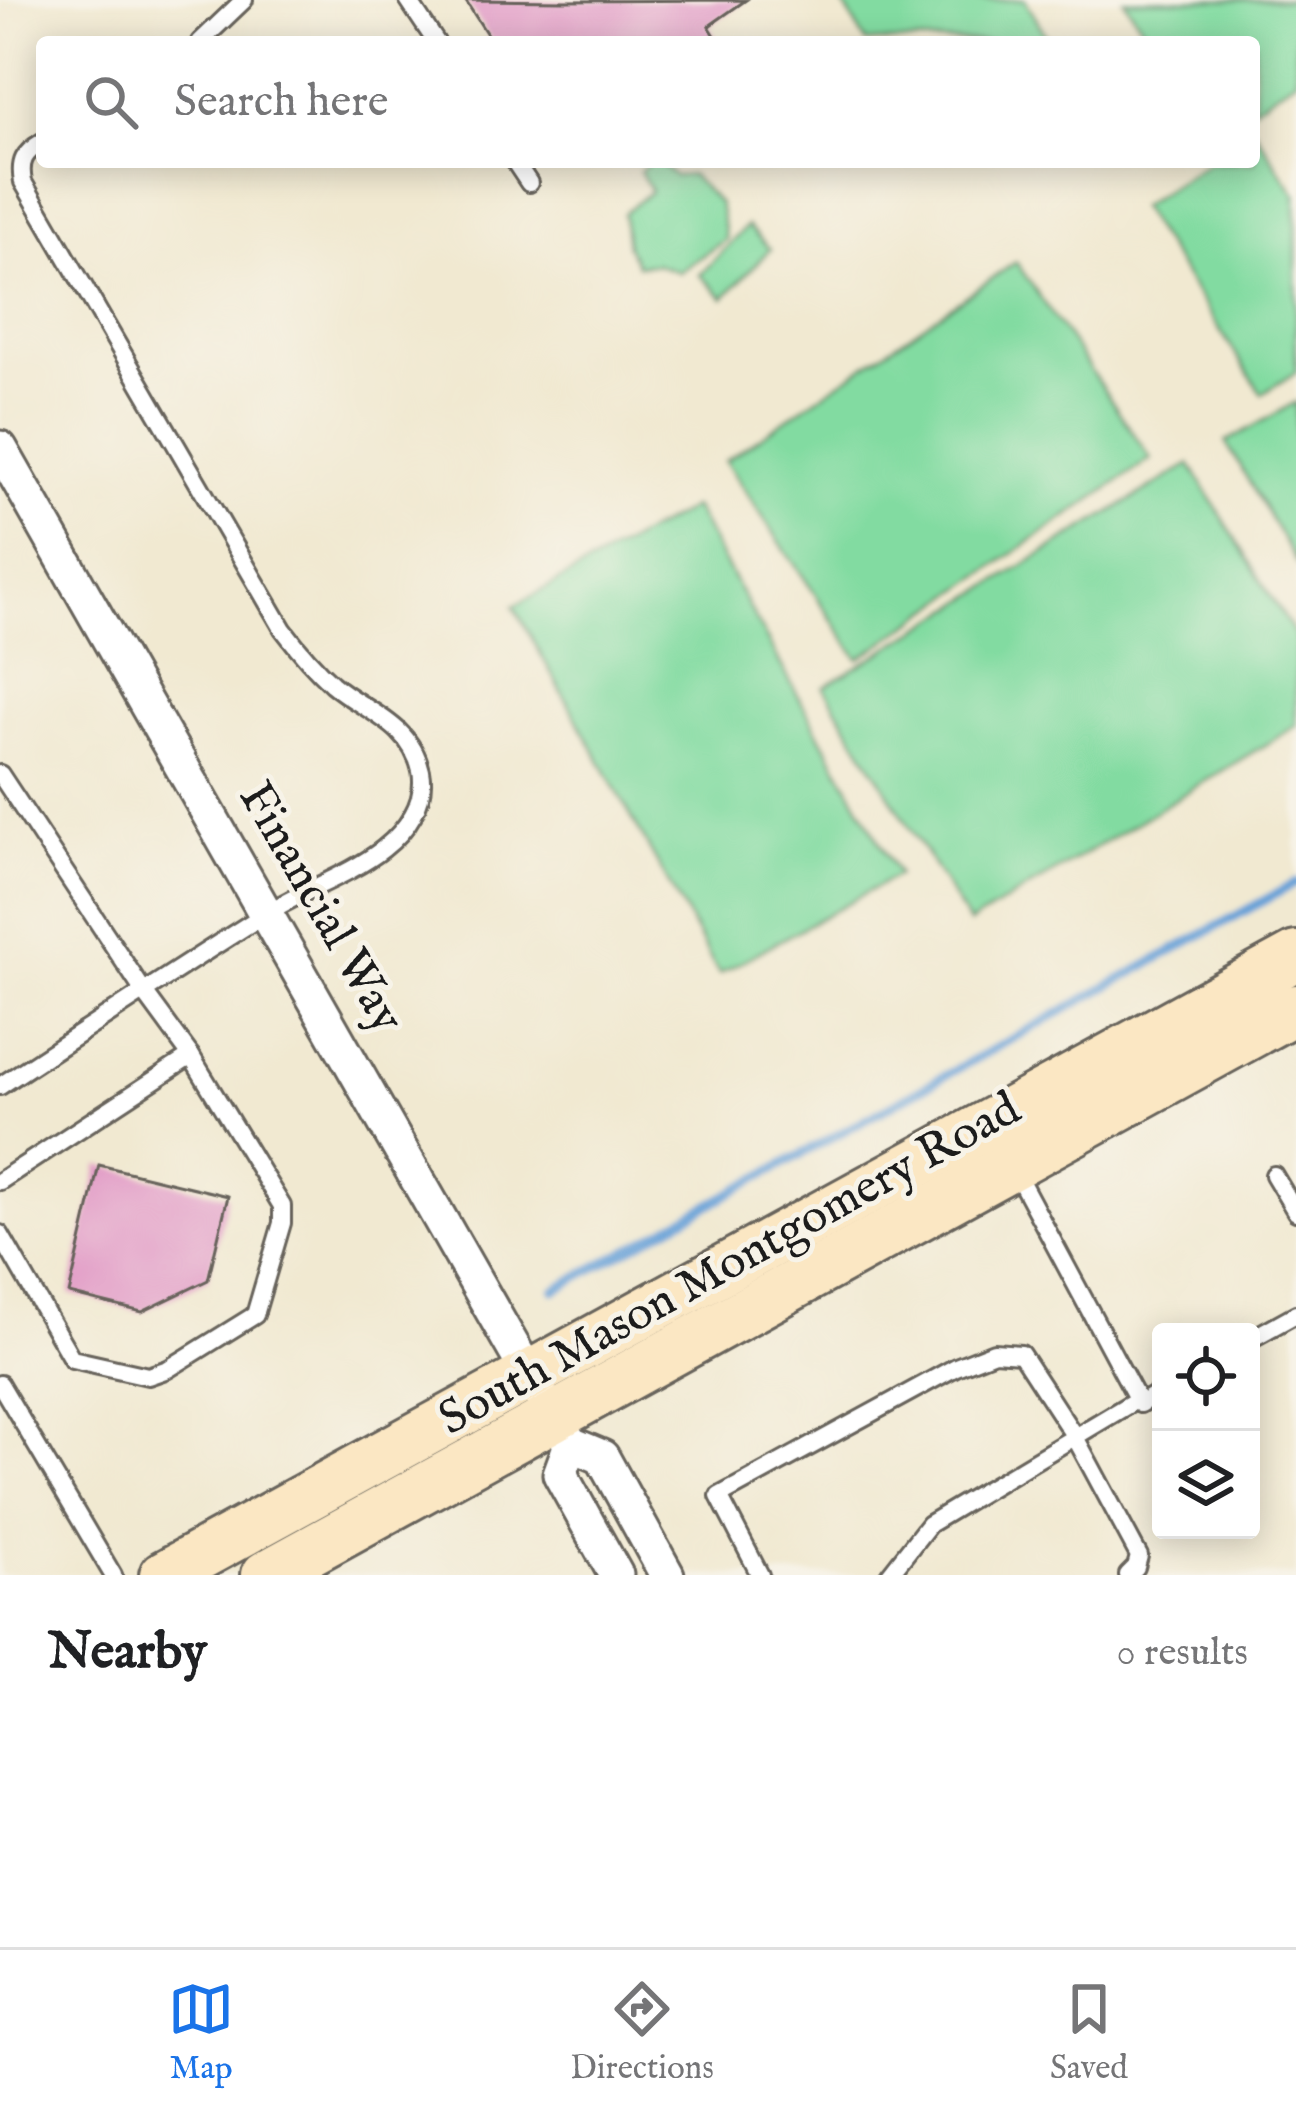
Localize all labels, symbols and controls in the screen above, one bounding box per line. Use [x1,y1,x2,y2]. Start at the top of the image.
search box [36,36,1260,168]
icon: search [78,69,144,135]
text: Search here [174,74,388,131]
street label: Financial Way [224,772,416,1044]
street label: South Mason Montgomery Road [429,1080,1031,1450]
map controls [1152,1323,1260,1539]
button: locate [1152,1323,1260,1431]
button: layers [1152,1431,1260,1539]
text: Nearby [48,1621,207,1686]
text: 0 results [1116,1629,1248,1678]
tab: Map [168,1976,234,2090]
tab: Directions [570,1976,714,2090]
tab: Saved [1050,1976,1128,2090]

